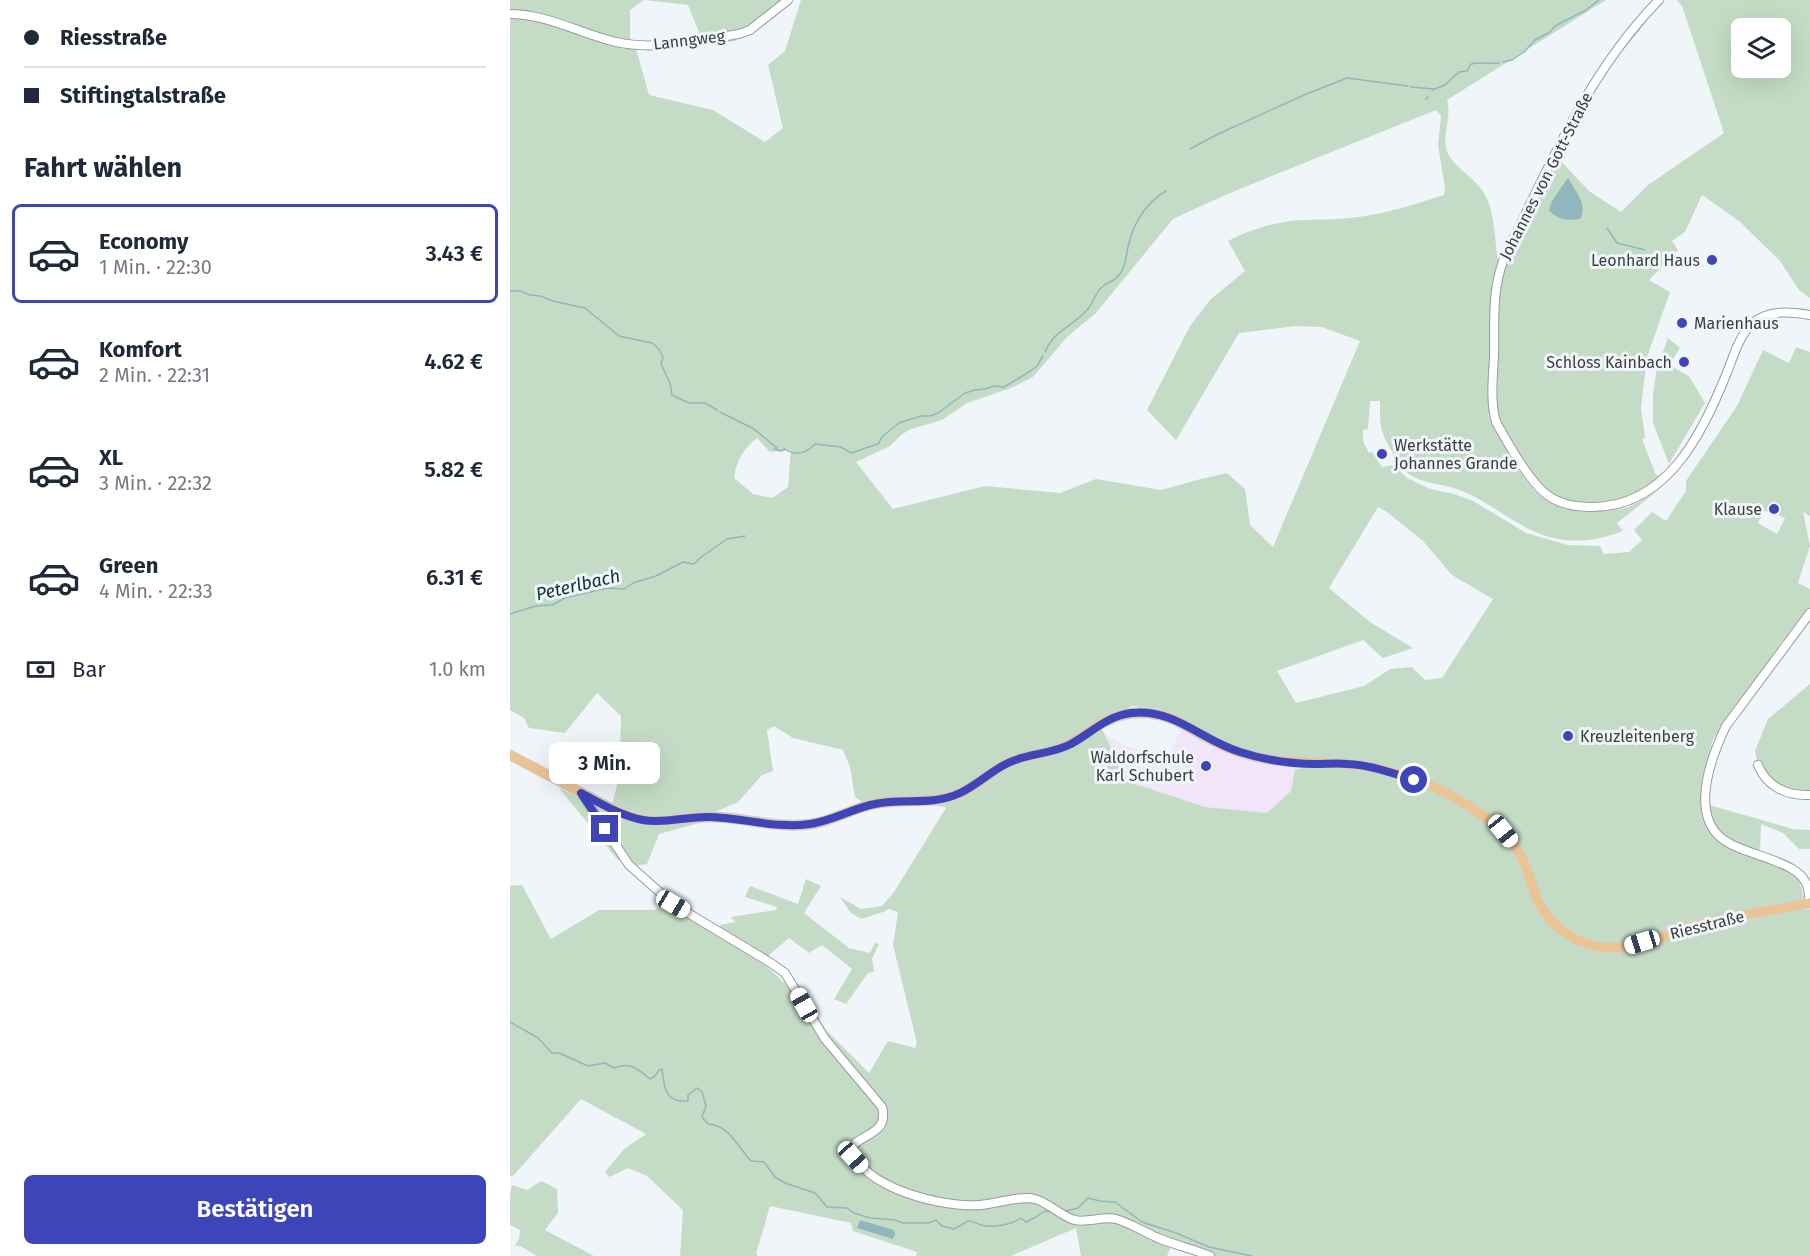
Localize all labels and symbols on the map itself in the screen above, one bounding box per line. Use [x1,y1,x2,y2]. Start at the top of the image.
street label: Lanngweg [652,26,727,54]
street label: Johannes von Gott-Straße [1495,89,1597,263]
place label: Leonhard Haus [1591,251,1700,270]
marker: Leonhard Haus [1705,253,1719,267]
place label: Marienhaus [1694,314,1779,333]
marker: Marienhaus [1675,316,1689,330]
place label: Schloss Kainbach [1546,353,1672,372]
marker: Schloss Kainbach [1677,355,1691,369]
place label: Werkstätte Johannes Grande [1394,436,1518,473]
marker: Werkstätte Johannes Grande [1375,447,1389,461]
place label: Klause [1714,500,1762,519]
marker: Klause [1767,502,1781,516]
water label: Peterlbach [534,565,622,605]
place label: Kreuzleitenberg [1580,727,1695,746]
marker: Kreuzleitenberg [1561,729,1575,743]
callout: 3 Min. [550,742,660,784]
place label: Waldorfschule Karl Schubert [1091,748,1194,785]
marker: Waldorfschule Karl Schubert [1199,759,1213,773]
route start [1400,766,1427,793]
car [1485,811,1521,851]
route end [591,815,618,842]
car [653,887,693,921]
street label: Riesstraße [1668,907,1746,943]
car [1622,928,1662,956]
car [787,985,821,1025]
car [834,1138,872,1176]

